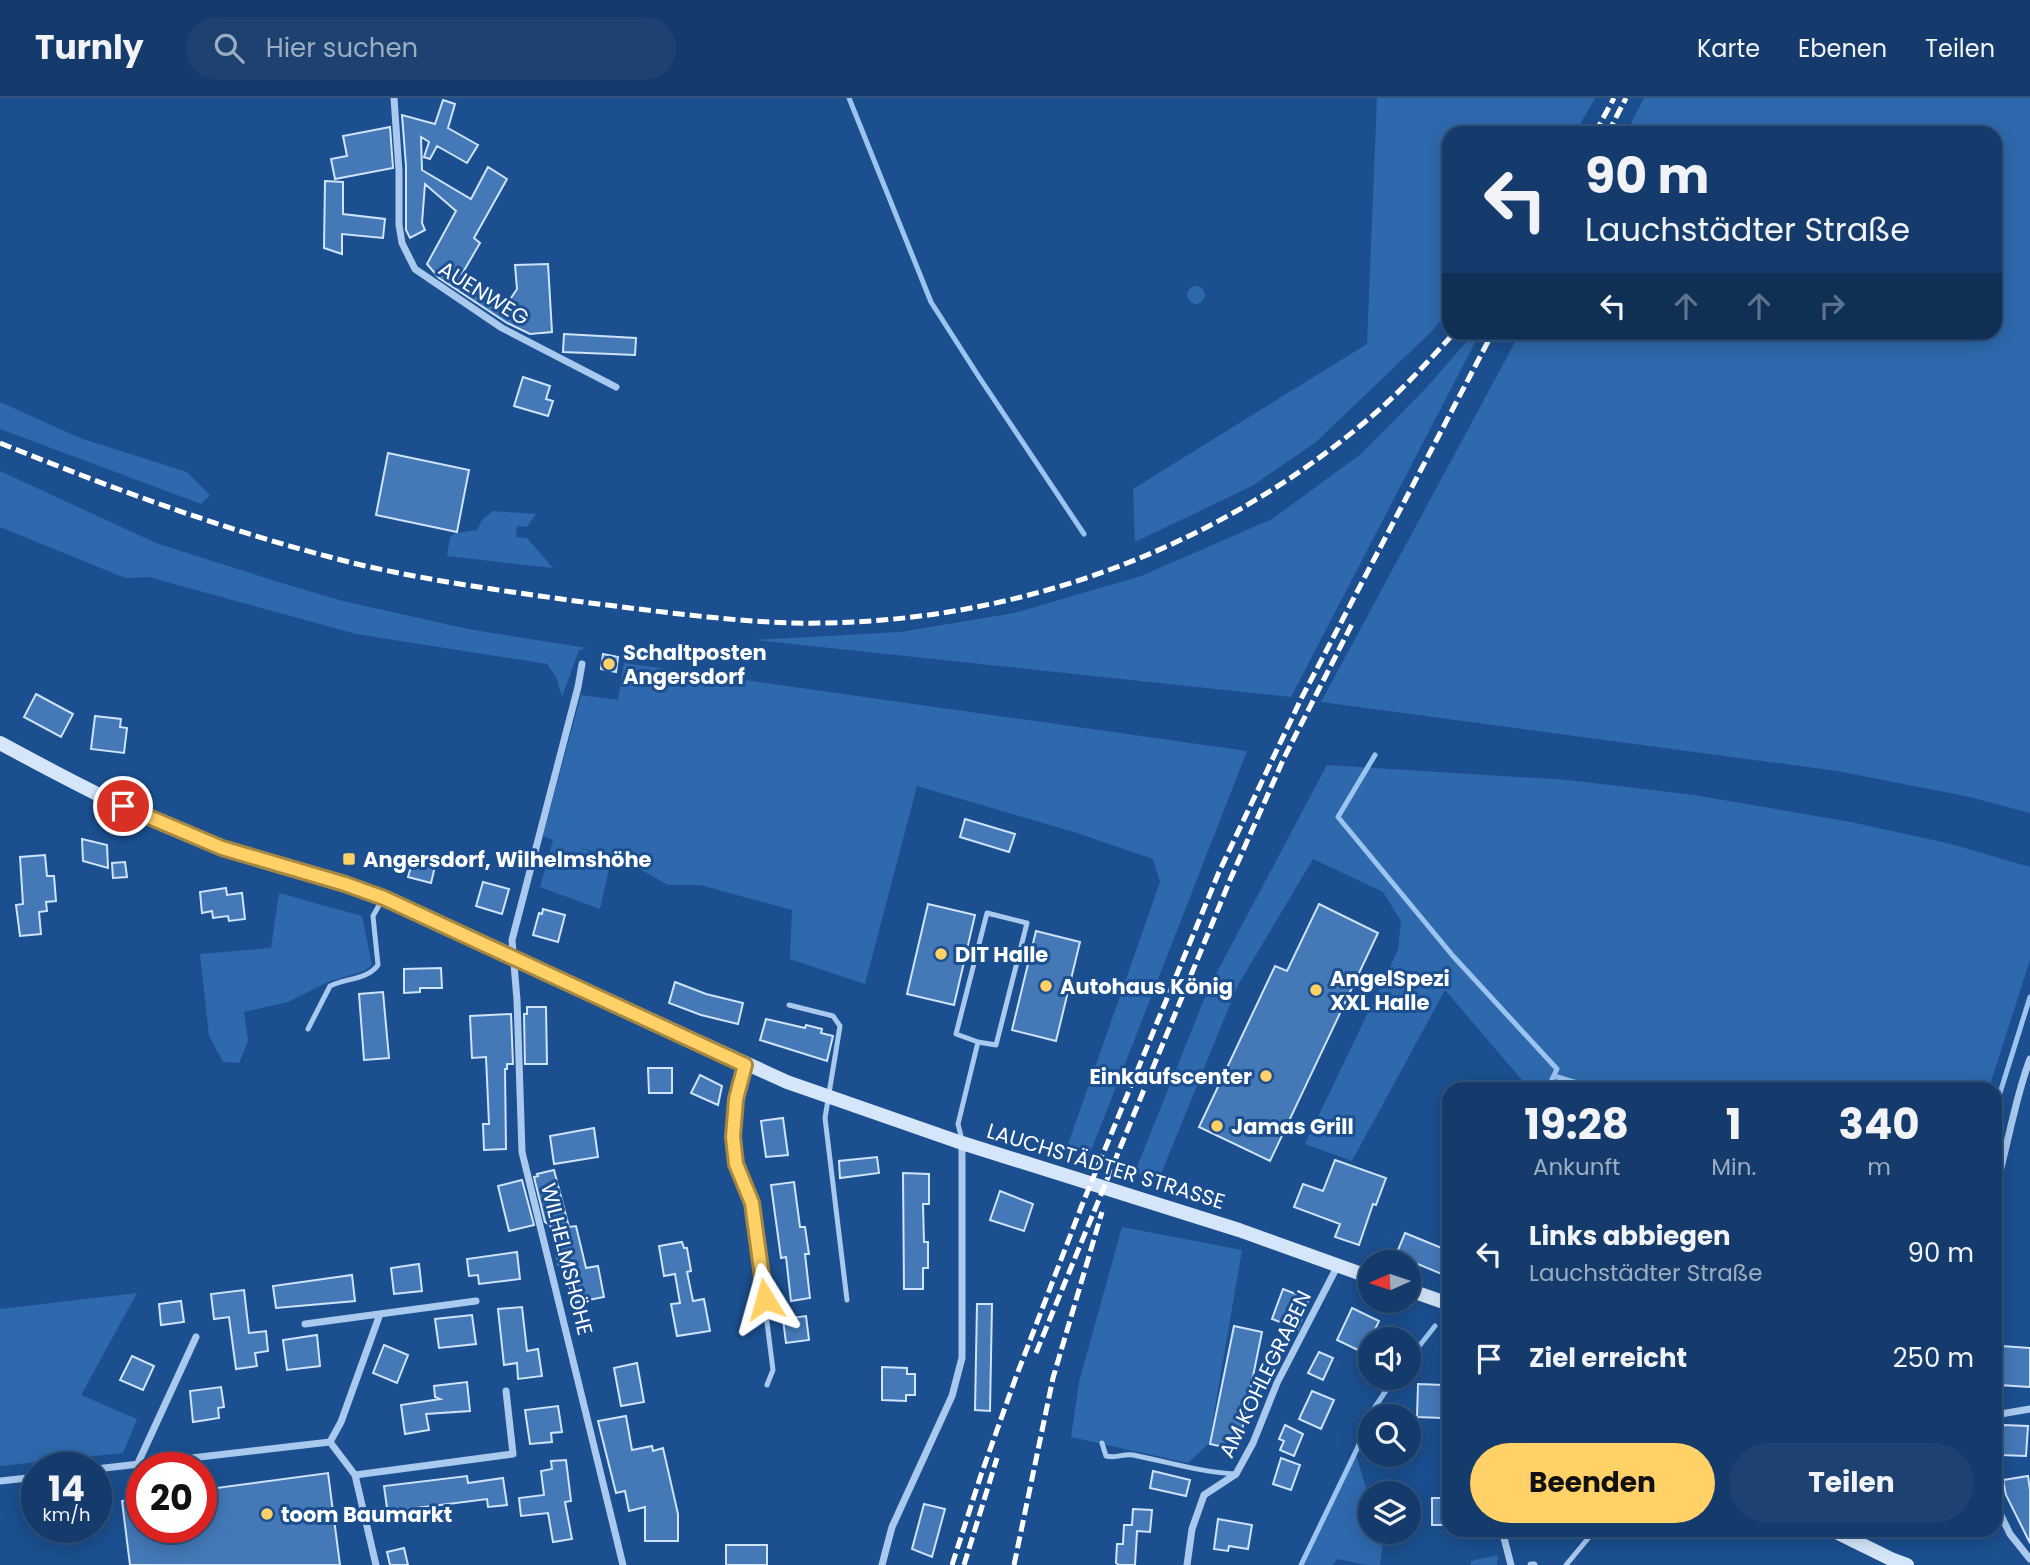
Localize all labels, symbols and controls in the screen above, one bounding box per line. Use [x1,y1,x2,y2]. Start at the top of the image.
search box [186,17,676,80]
text: Turnly [35,24,144,71]
icon: search [210,29,248,67]
text: Hier suchen [266,30,418,66]
text: Karte [1697,32,1760,65]
text: Ebenen [1798,32,1887,65]
text: Teilen [1925,32,1995,65]
text: 90 m [1585,142,1709,210]
icon: left [1470,154,1561,245]
text: Lauchstädter Straße [1585,207,1910,252]
street label: AUENWEG [433,254,535,332]
icon: left [1594,287,1632,325]
icon: ahead [1667,287,1705,325]
icon: ahead [1740,287,1778,325]
icon: right [1813,287,1851,325]
place label: Schaltposten Angersdorf [623,638,767,691]
marker: Schaltposten Angersdorf [601,656,617,672]
pin [93,776,153,836]
icon: arrive [104,787,142,825]
place label: Angersdorf, Wilhelmshöhe [363,845,652,874]
marker: Angersdorf, Wilhelmshöhe [341,851,357,867]
place label: DIT Halle [955,940,1048,969]
marker: DIT Halle [933,946,949,962]
place label: AngelSpezi XXL Halle [1330,964,1450,1017]
place label: Autohaus König [1060,972,1233,1001]
marker: Autohaus König [1038,978,1054,994]
marker: AngelSpezi XXL Halle [1308,982,1324,998]
place label: Einkaufscenter [1089,1062,1252,1091]
marker: Einkaufscenter [1258,1068,1274,1084]
text: 19:28 [1524,1095,1629,1154]
text: 1 [1726,1095,1742,1154]
text: 340 [1839,1095,1920,1154]
place label: Jamas Grill [1231,1112,1354,1141]
street label: LAUCHSTÄDTER STRASSE [983,1116,1229,1216]
marker: Jamas Grill [1209,1118,1225,1134]
text: Ankunft [1533,1151,1620,1183]
text: Min. [1711,1151,1756,1183]
text: m [1867,1151,1891,1183]
street label: WILHELMSHÖHE [534,1180,600,1338]
text: Links abbiegen [1529,1218,1731,1254]
icon: left [1470,1235,1508,1273]
text: 90 m [1908,1235,1974,1271]
north arrow [1358,1250,1421,1312]
map controls [1358,1250,1421,1544]
text: Lauchstädter Straße [1529,1257,1763,1289]
position arrow [728,1262,802,1336]
street label: AM KOHLEGRABEN [1212,1285,1318,1463]
button: sound [1358,1327,1421,1390]
icon: arrive [1470,1340,1508,1378]
text: Ziel erreicht [1529,1340,1687,1376]
text: 250 m [1893,1340,1974,1376]
button: search [1358,1404,1421,1467]
button: Beenden [1470,1443,1715,1523]
button: Teilen [1729,1443,1974,1523]
speed limit sign: 20 [126,1452,217,1543]
text: 14 [48,1464,85,1513]
button: layers [1358,1481,1421,1544]
place label: toom Baumarkt [281,1500,452,1529]
text: km/h [43,1502,90,1527]
marker: toom Baumarkt [259,1506,275,1522]

